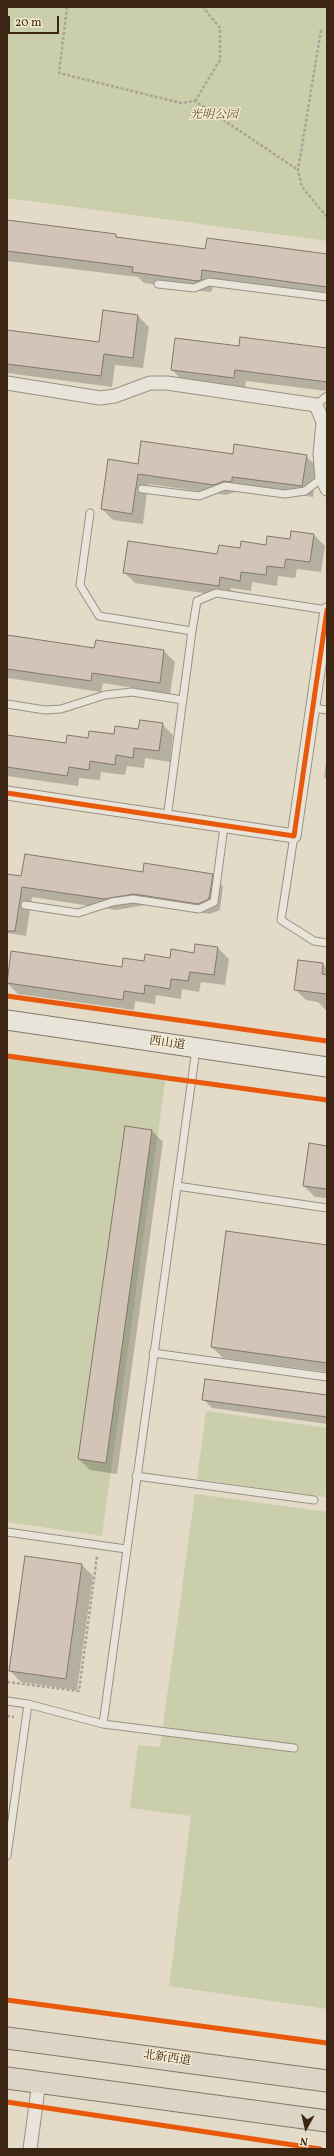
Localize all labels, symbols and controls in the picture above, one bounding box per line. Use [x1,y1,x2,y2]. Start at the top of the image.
scale bar [10,8,61,34]
text: 20 m [15,15,42,31]
park label: 光明公园 [190,109,238,123]
street label: 西山道 [148,1034,186,1054]
street label: 北新西道 [142,2049,192,2069]
north arrow [286,2108,326,2148]
text: N [299,2132,309,2148]

